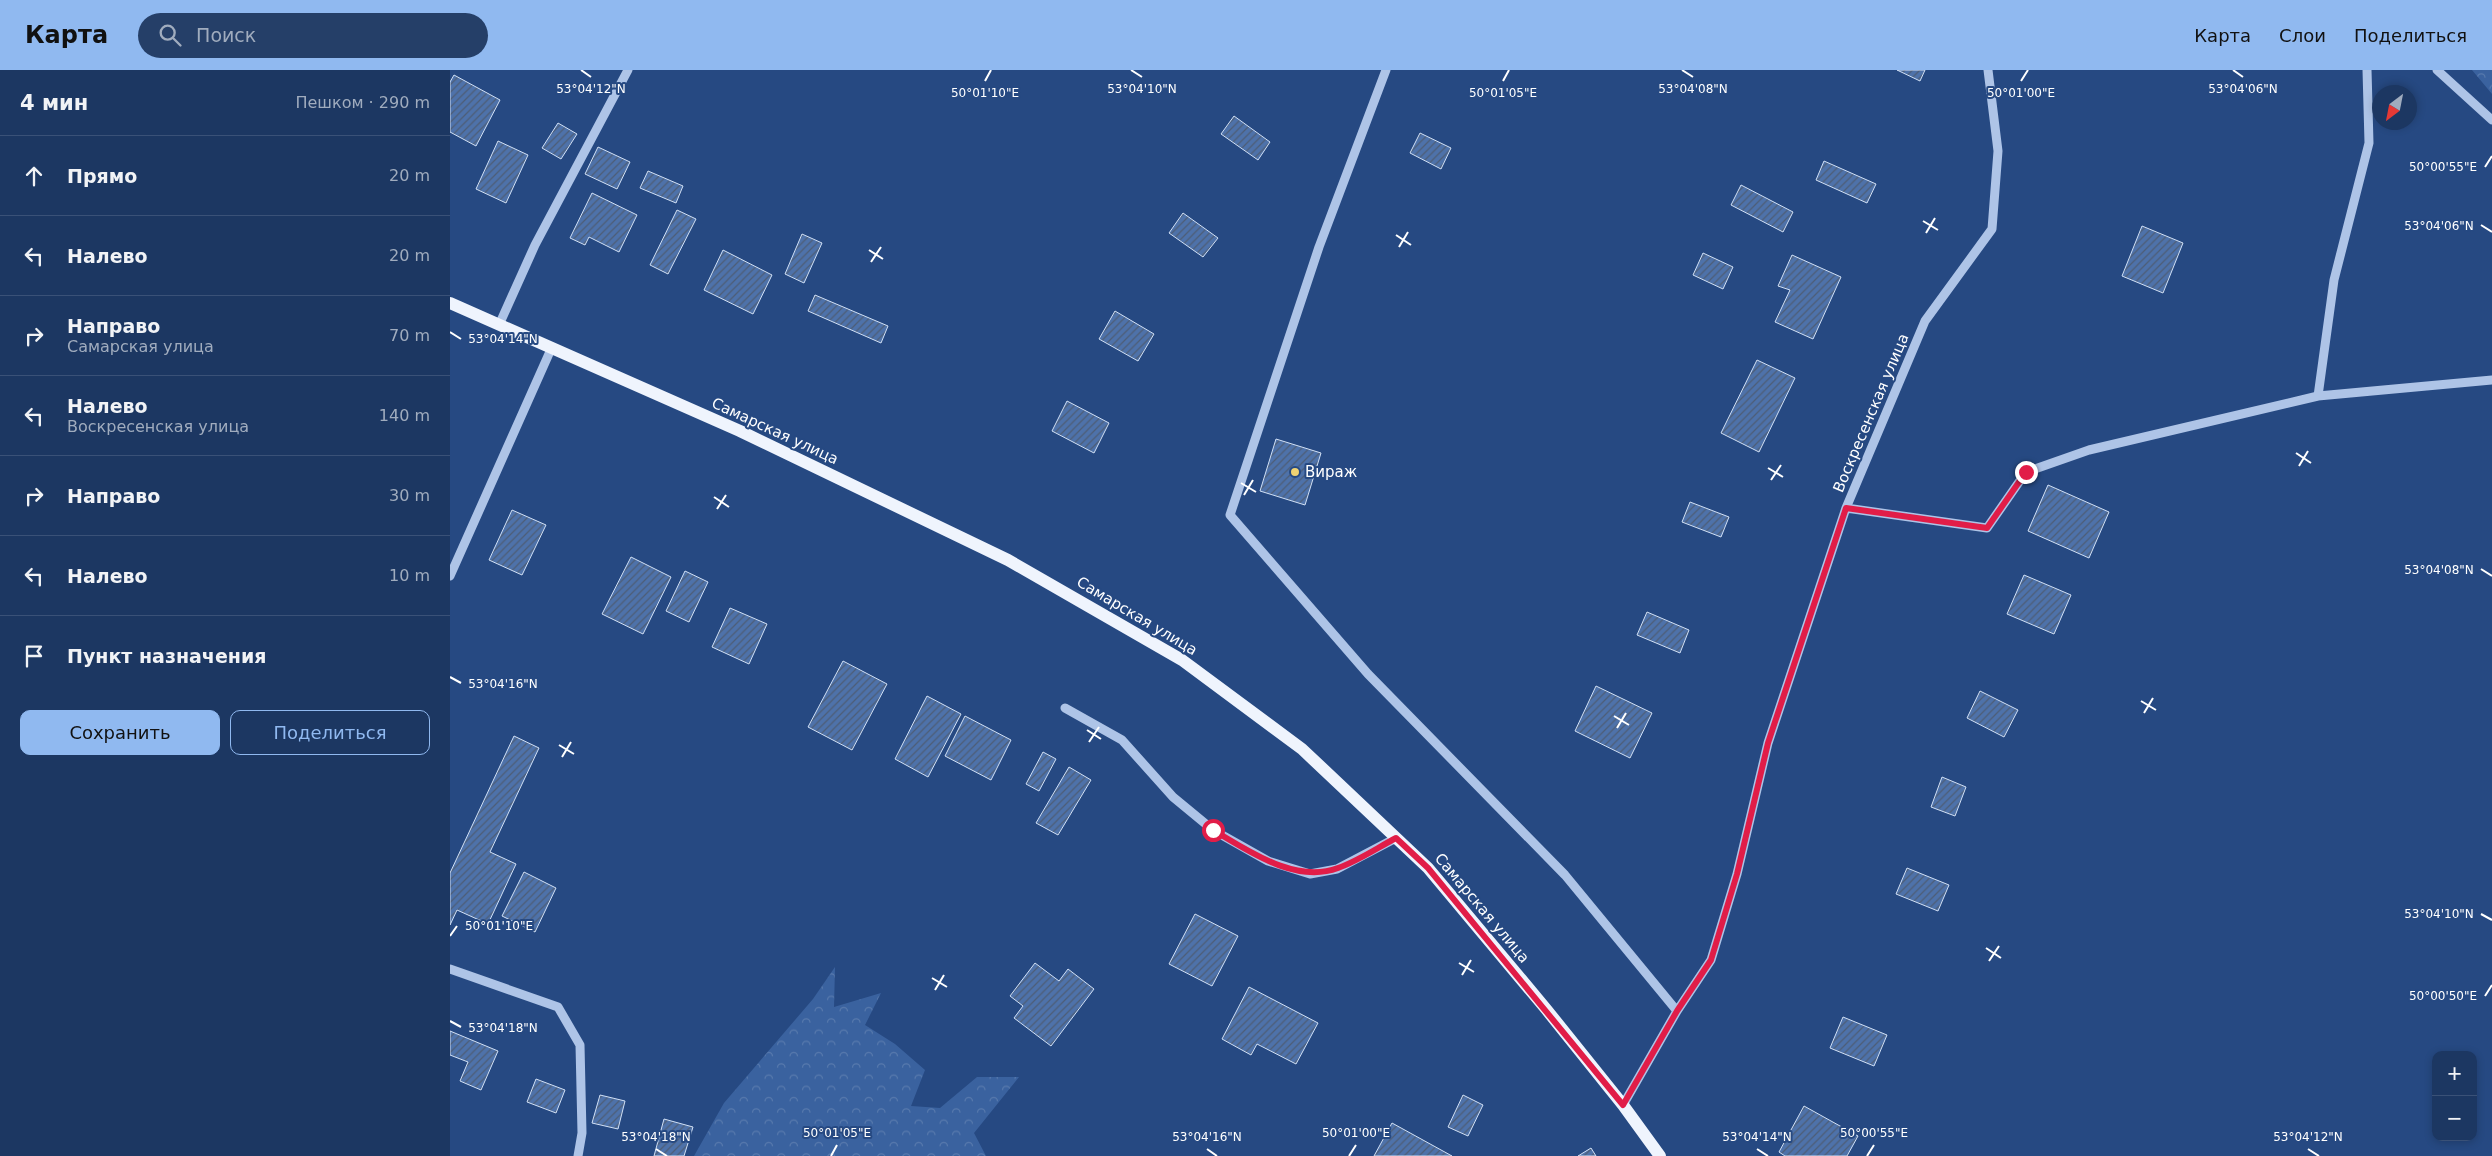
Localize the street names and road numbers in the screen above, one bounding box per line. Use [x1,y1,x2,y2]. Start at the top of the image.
street label: Воскресенская улица [1829,331,1913,495]
street label: Самарская улица [709,394,841,468]
street label: Самарская улица [1073,573,1201,659]
street label: Самарская улица [1431,850,1533,966]

